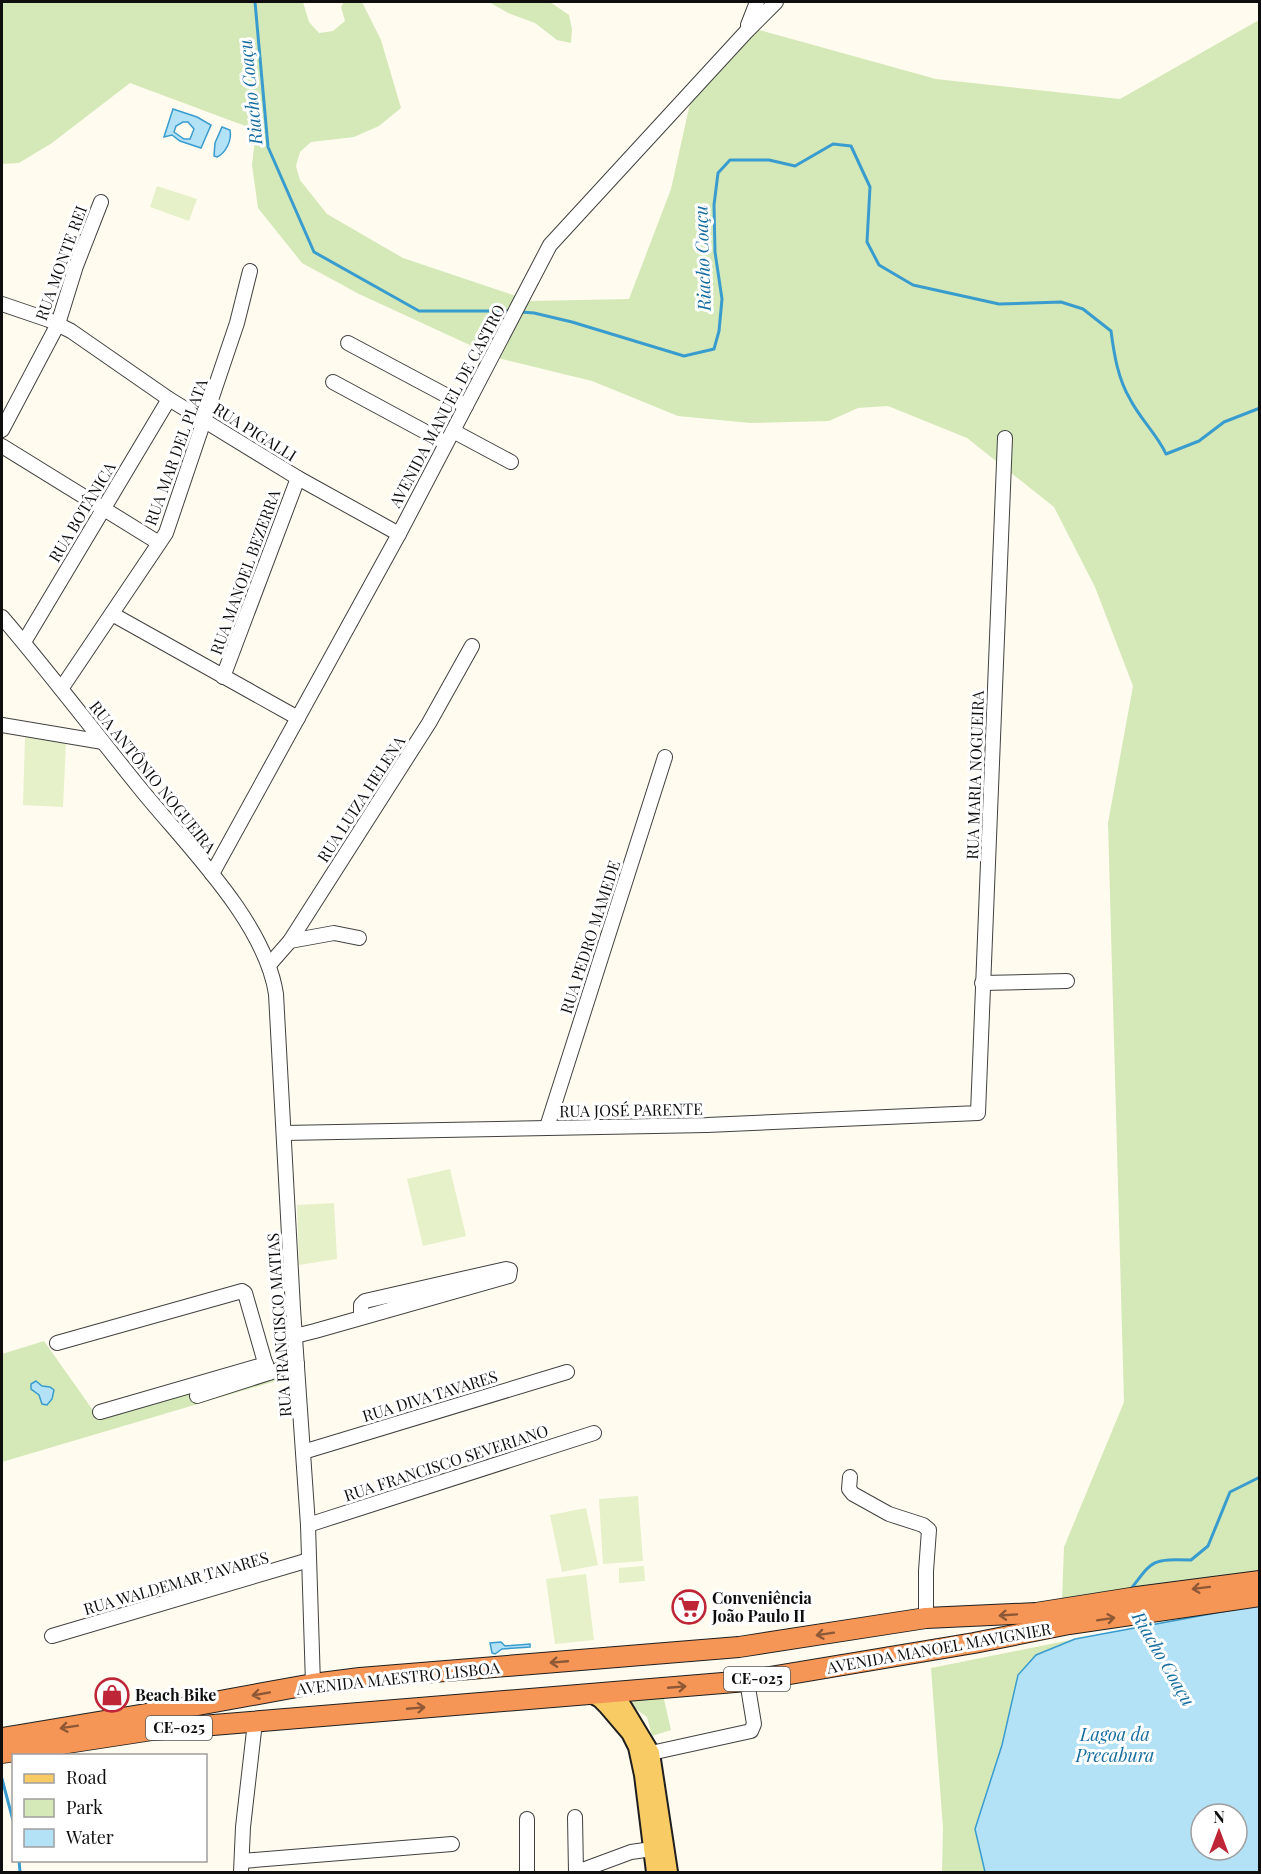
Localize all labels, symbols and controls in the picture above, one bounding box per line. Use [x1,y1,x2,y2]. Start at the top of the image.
water label: Riacho Coaçu [233,38,268,147]
street label: RUA MONTE REI [30,202,91,323]
water label: Riacho Coaçu [688,205,716,312]
street label: AVENIDA MANUEL DE CASTRO [383,300,509,512]
street label: RUA MAR DEL PLATA [139,375,212,528]
street label: RUA PIGALLI [210,398,301,466]
street label: RUA BOTÂNICA [43,457,120,566]
street label: RUA MANOEL BEZERRA [205,486,284,657]
street label: RUA MARIA NOGUEIRA [961,689,988,860]
street label: RUA ANTÔNIO NOGUEIRA [85,696,222,858]
street label: RUA LUIZA HELENA [312,731,410,866]
street label: RUA PEDRO MAMEDE [555,857,624,1016]
street label: RUA JOSÉ PARENTE [559,1098,703,1121]
street label: RUA FRANCISCO MATIAS [262,1232,295,1418]
street label: RUA DIVA TAVARES [360,1365,500,1426]
street label: RUA FRANCISCO SEVERIANO [341,1419,551,1506]
street label: RUA WALDEMAR TAVARES [81,1546,271,1619]
one-way arrow [1192,1583,1212,1594]
place label: Conveniência João Paulo II [711,1587,812,1626]
supermarket icon: Conveniência João Paulo II [671,1589,707,1625]
water label: Riacho Coaçu [1127,1606,1201,1710]
one-way arrow [999,1610,1019,1621]
one-way arrow [1096,1613,1116,1624]
street label: AVENIDA MANOEL MAVIGNIER [824,1617,1053,1678]
one-way arrow [816,1629,836,1640]
street label: AVENIDA MAESTRO LISBOA [294,1656,502,1699]
one-way arrow [550,1657,570,1668]
road number: CE-025 [724,1667,790,1691]
shop icon: Beach Bike [94,1677,130,1713]
one-way arrow [666,1681,686,1692]
place label: Beach Bike [135,1684,216,1705]
one-way arrow [252,1689,271,1700]
one-way arrow [406,1702,426,1713]
road number: CE-025 [146,1716,212,1740]
one-way arrow [59,1721,79,1732]
water label: Lagoa da Precabura [1075,1722,1154,1767]
legend [12,1754,207,1862]
text: Road [66,1765,107,1789]
text: Park [66,1795,103,1819]
north arrow [1189,1802,1249,1862]
text: N [1213,1806,1225,1827]
text: Water [65,1825,114,1849]

